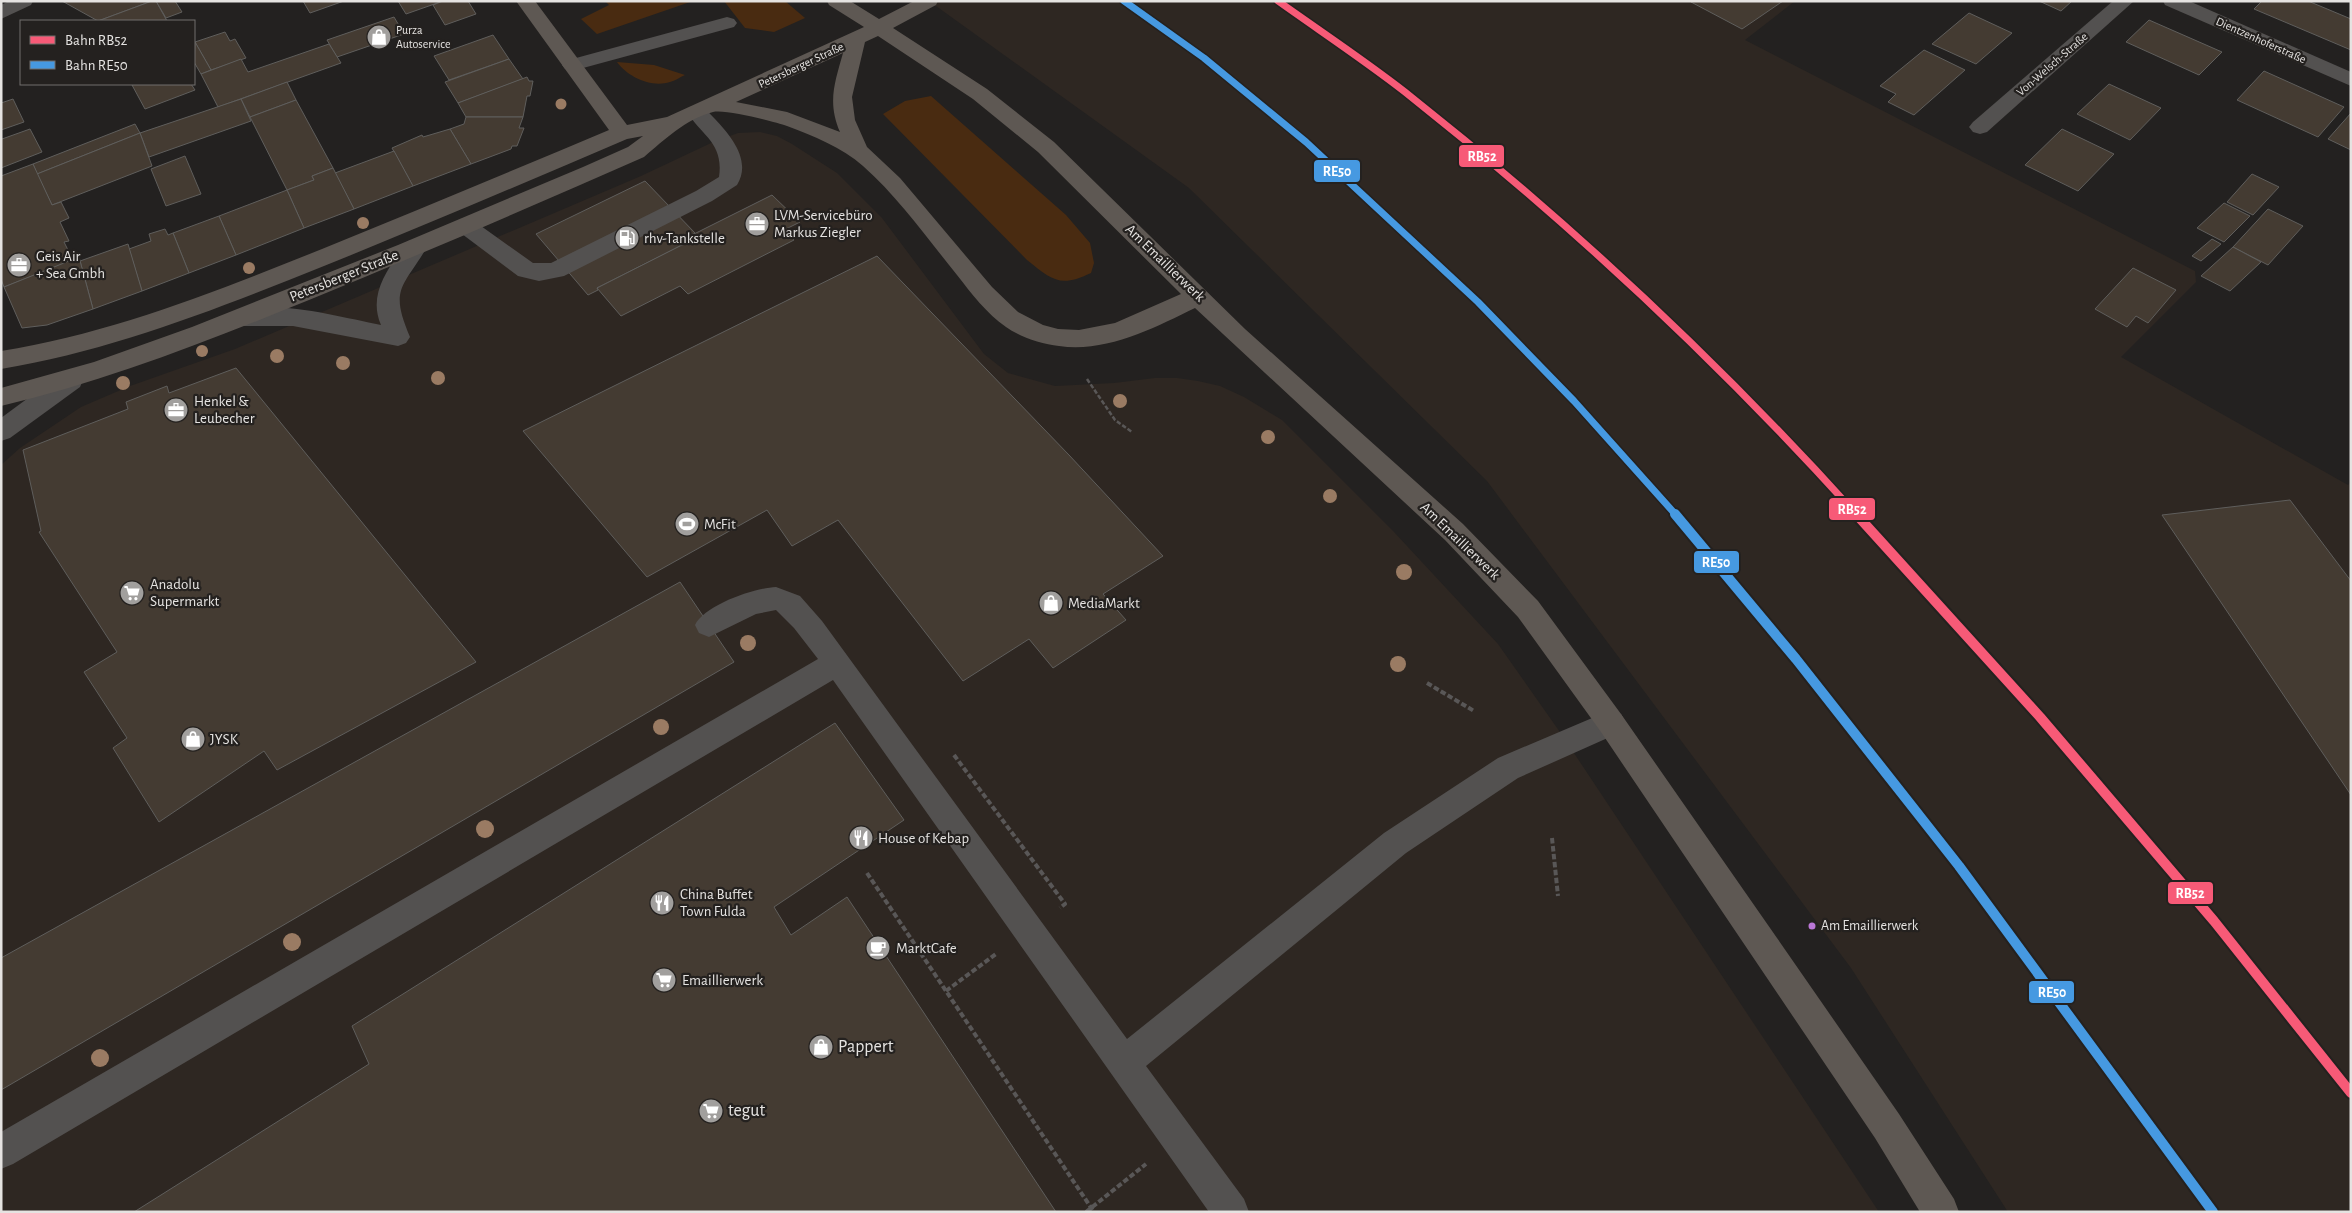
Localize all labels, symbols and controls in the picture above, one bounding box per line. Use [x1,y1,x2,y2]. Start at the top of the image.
street label: Dientzenhoferstraße [2214,15,2308,65]
legend [20,20,195,85]
shop icon: Purza Autoservice [366,24,392,50]
place label: Purza Autoservice [396,24,451,50]
street label: Von-Welsch-Straße [2014,30,2090,98]
text: Bahn RB52 [65,33,128,48]
street label: Petersberger Straße [757,40,845,90]
text: Bahn RE50 [65,58,128,73]
line badge: RB52 [1458,144,1505,168]
text: RB52 [1467,150,1497,164]
line badge: RE50 [1313,159,1361,183]
text: RE50 [1323,165,1351,179]
place label: LVM-Servicebüro Markus Ziegler [774,208,873,240]
office icon: LVM-Servicebüro Markus Ziegler [744,211,770,237]
street label: Am Emaillierwerk [1122,221,1208,305]
fuel station icon: rhv-Tankstelle [614,225,640,251]
place label: rhv-Tankstelle [644,231,725,246]
street label: Petersberger Straße [288,247,401,305]
place label: Geis Air + Sea Gmbh [36,249,105,281]
office icon: Geis Air + Sea Gmbh [6,252,32,278]
place label: Henkel & Leubecher [194,394,255,426]
office icon: Henkel & Leubecher [163,397,189,423]
line badge: RB52 [1828,497,1876,521]
street label: Am Emaillierwerk [1417,499,1503,583]
text: RB52 [1837,503,1867,517]
sports icon: McFit [674,511,700,537]
place label: McFit [704,517,736,532]
line badge: RE50 [1693,550,1740,574]
text: RE50 [1702,556,1730,570]
place label: Anadolu Supermarkt [150,577,220,609]
supermarket icon: Anadolu Supermarkt [119,580,145,606]
shop icon: MediaMarkt [1038,590,1064,616]
place label: MediaMarkt [1068,596,1140,611]
shop icon: JYSK [180,726,206,752]
place label: JYSK [210,732,239,747]
restaurant icon: House of Kebap [848,825,874,851]
place label: House of Kebap [878,831,969,846]
line badge: RB52 [2167,881,2214,905]
place label: China Buffet Town Fulda [680,887,753,919]
text: RB52 [2175,887,2205,901]
restaurant icon: China Buffet Town Fulda [649,890,675,916]
place label: Am Emaillierwerk [1821,919,1919,933]
marker: Am Emaillierwerk [1807,921,1817,931]
cafe icon: MarktCafe [865,935,891,961]
place label: MarktCafe [896,941,957,956]
supermarket icon: Emaillierwerk [651,967,677,993]
place label: Emaillierwerk [682,973,763,988]
line badge: RE50 [2028,980,2075,1004]
text: RE50 [2038,986,2066,1000]
shop icon: Pappert [808,1034,834,1060]
place label: Pappert [838,1038,894,1056]
supermarket icon: tegut [698,1098,724,1124]
place label: tegut [728,1102,766,1120]

